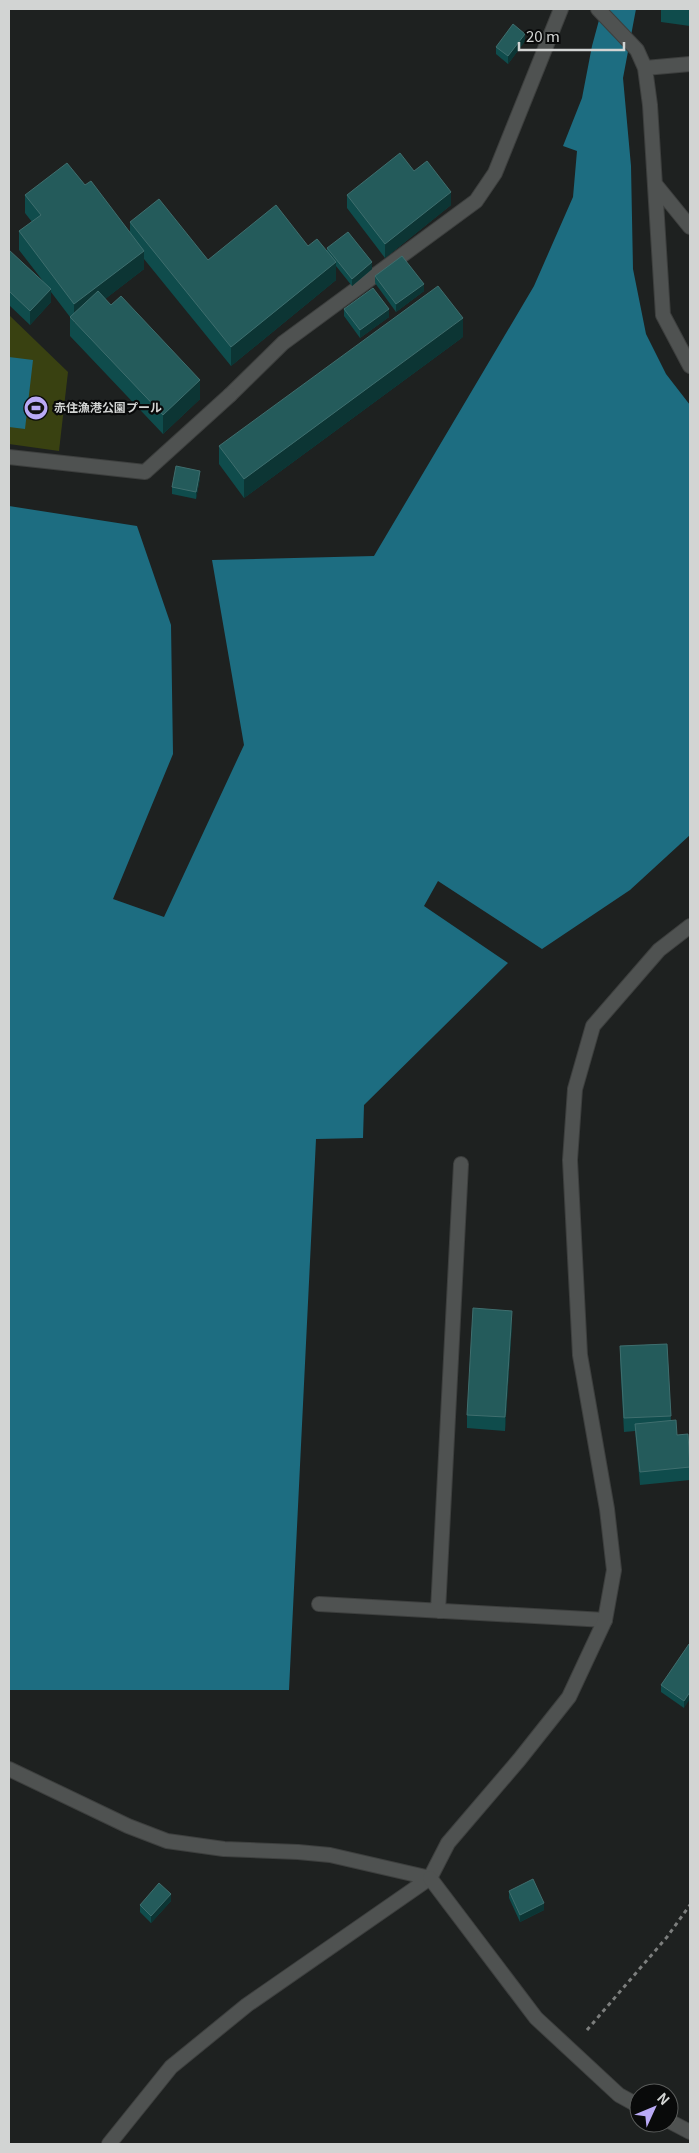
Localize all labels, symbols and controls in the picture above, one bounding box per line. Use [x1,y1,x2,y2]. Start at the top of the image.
scale bar [519,20,624,52]
text: 20 m [526,25,560,46]
sports icon: 赤住漁港公園プール [23,395,49,421]
place label: 赤住漁港公園プール [54,398,162,415]
north arrow [629,2083,679,2133]
text: N [653,2088,675,2109]

